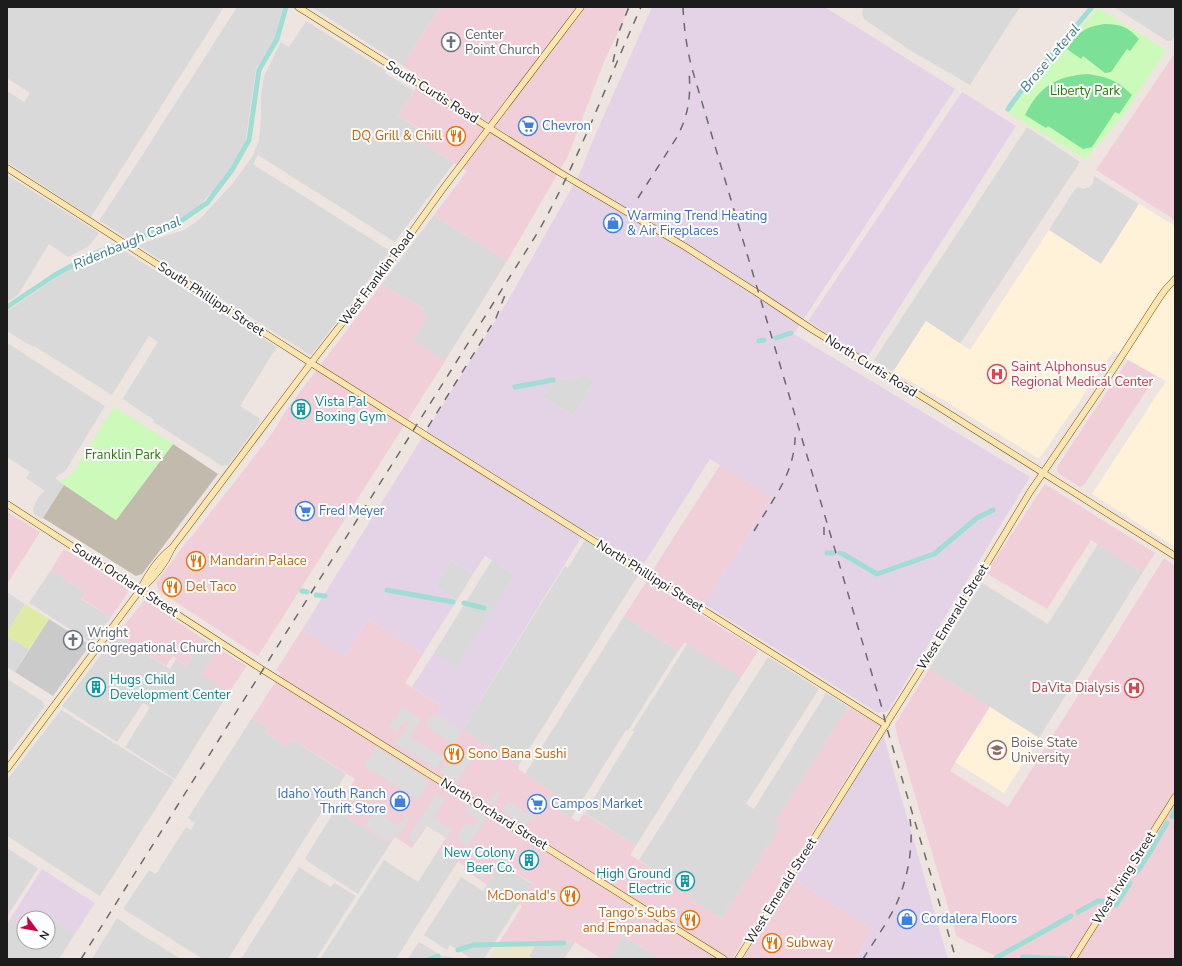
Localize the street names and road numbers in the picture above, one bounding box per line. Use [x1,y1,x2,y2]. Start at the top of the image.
street label: South Curtis Road [382,56,482,128]
street label: West Franklin Road [335,227,419,329]
street label: South Phillippi Street [154,258,268,341]
street label: North Curtis Road [822,330,920,402]
street label: North Phillippi Street [593,536,707,617]
street label: South Orchard Street [68,539,182,621]
street label: West Emerald Street [913,560,993,673]
street label: North Orchard Street [437,774,551,854]
street label: West Irving Street [1088,828,1160,928]
street label: West Emerald Street [741,834,821,947]

